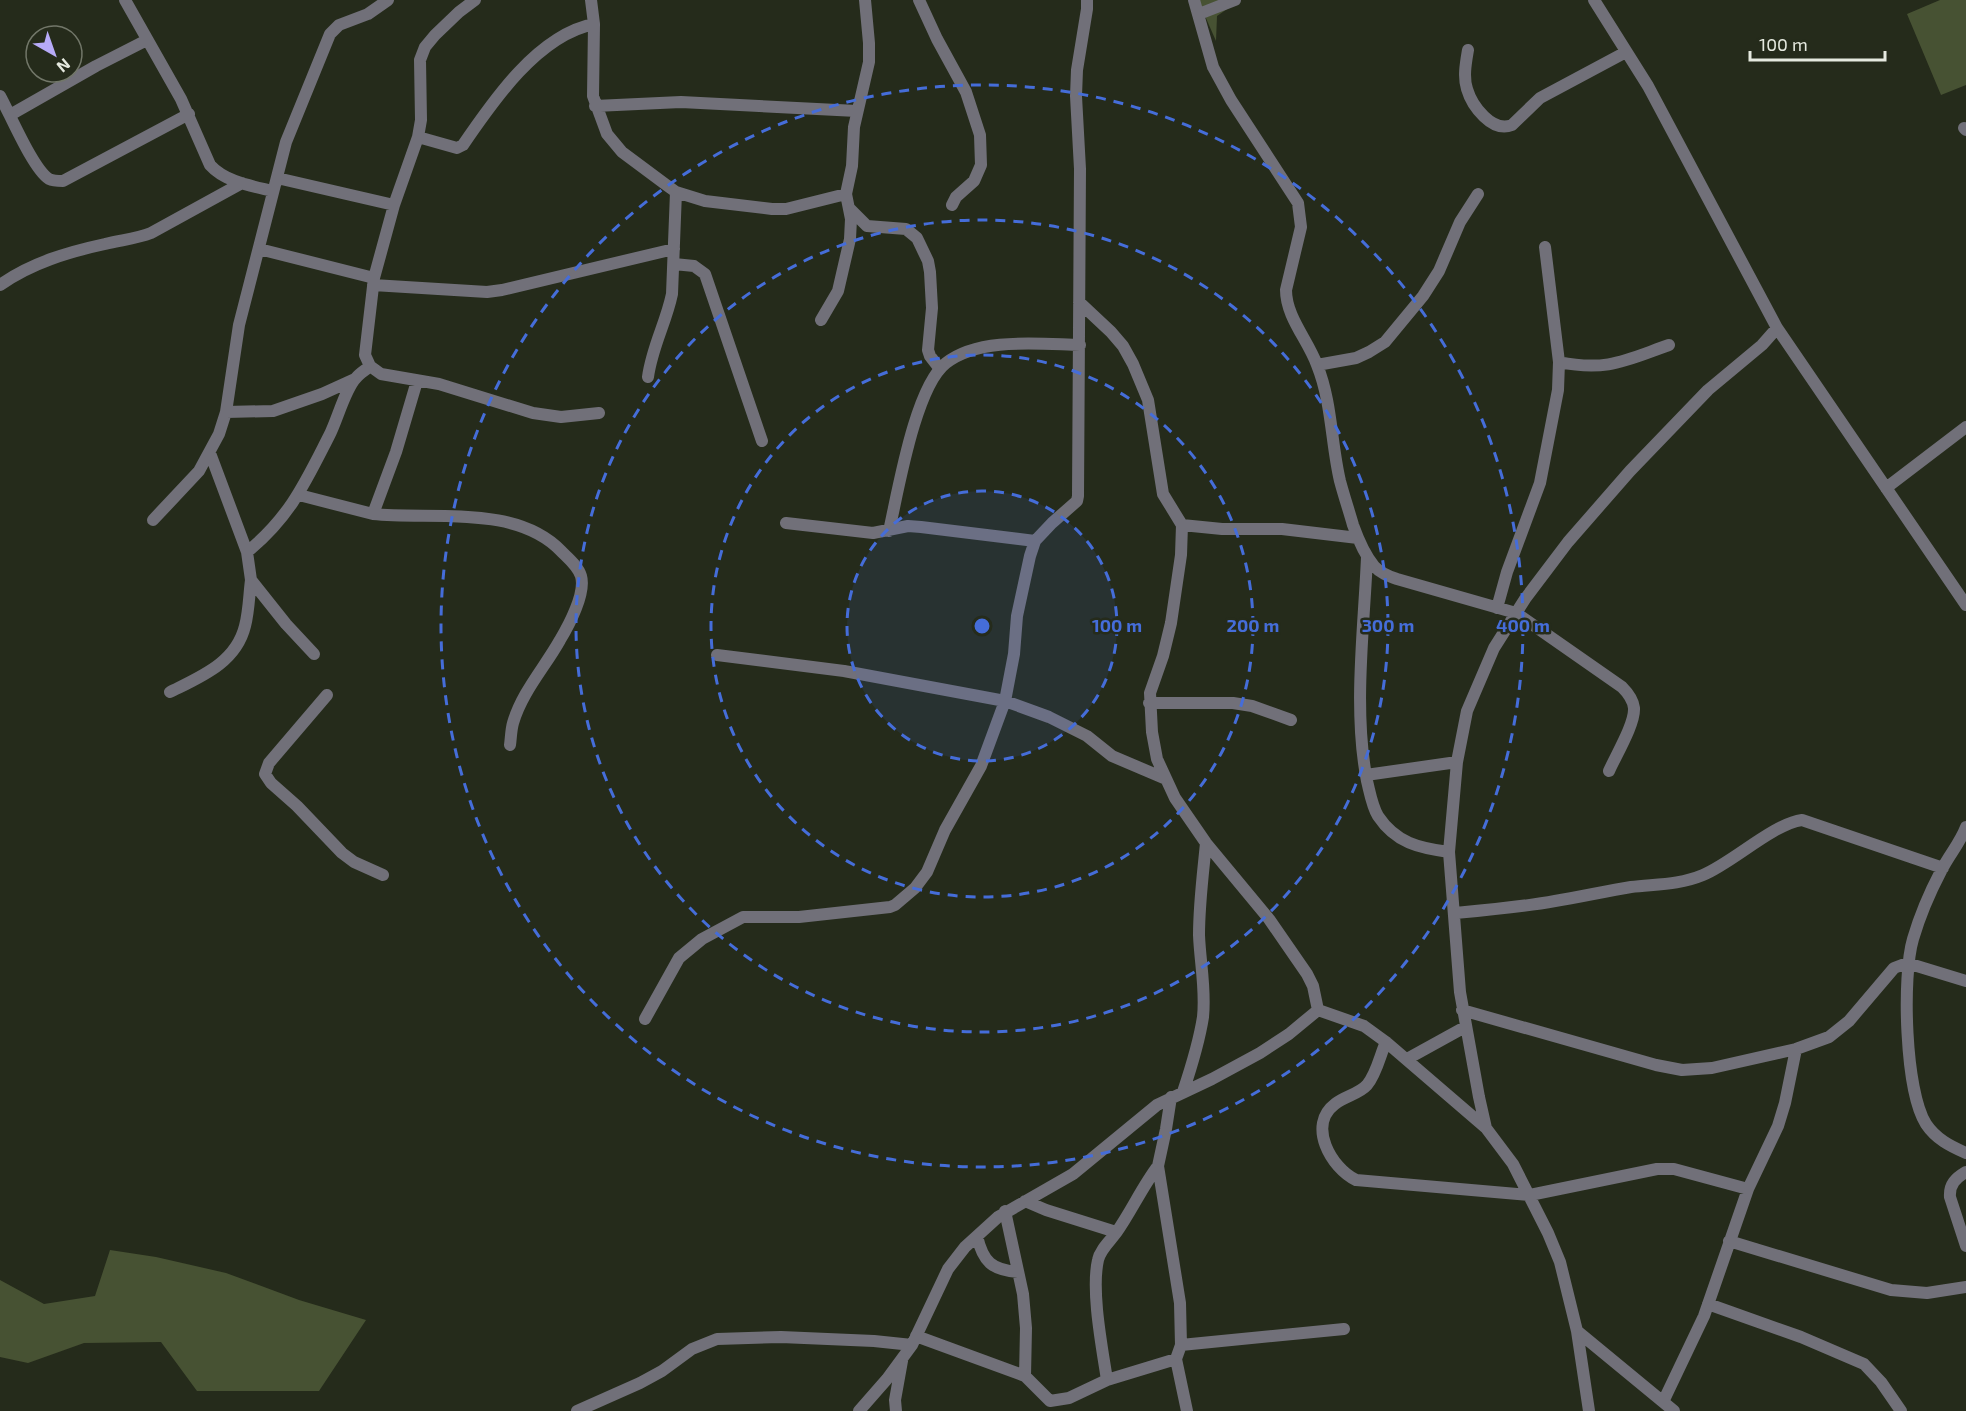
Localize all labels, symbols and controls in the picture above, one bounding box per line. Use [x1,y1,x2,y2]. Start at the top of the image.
north arrow [24,24,84,84]
scale bar [1750,24,1885,62]
text: 100 m [1759,33,1808,55]
text: N [53,55,74,77]
text: 100 m [1092,614,1142,636]
text: 200 m [1227,614,1279,636]
text: 300 m [1362,614,1414,636]
text: 400 m [1496,614,1550,636]
centre of rings [972,616,992,636]

